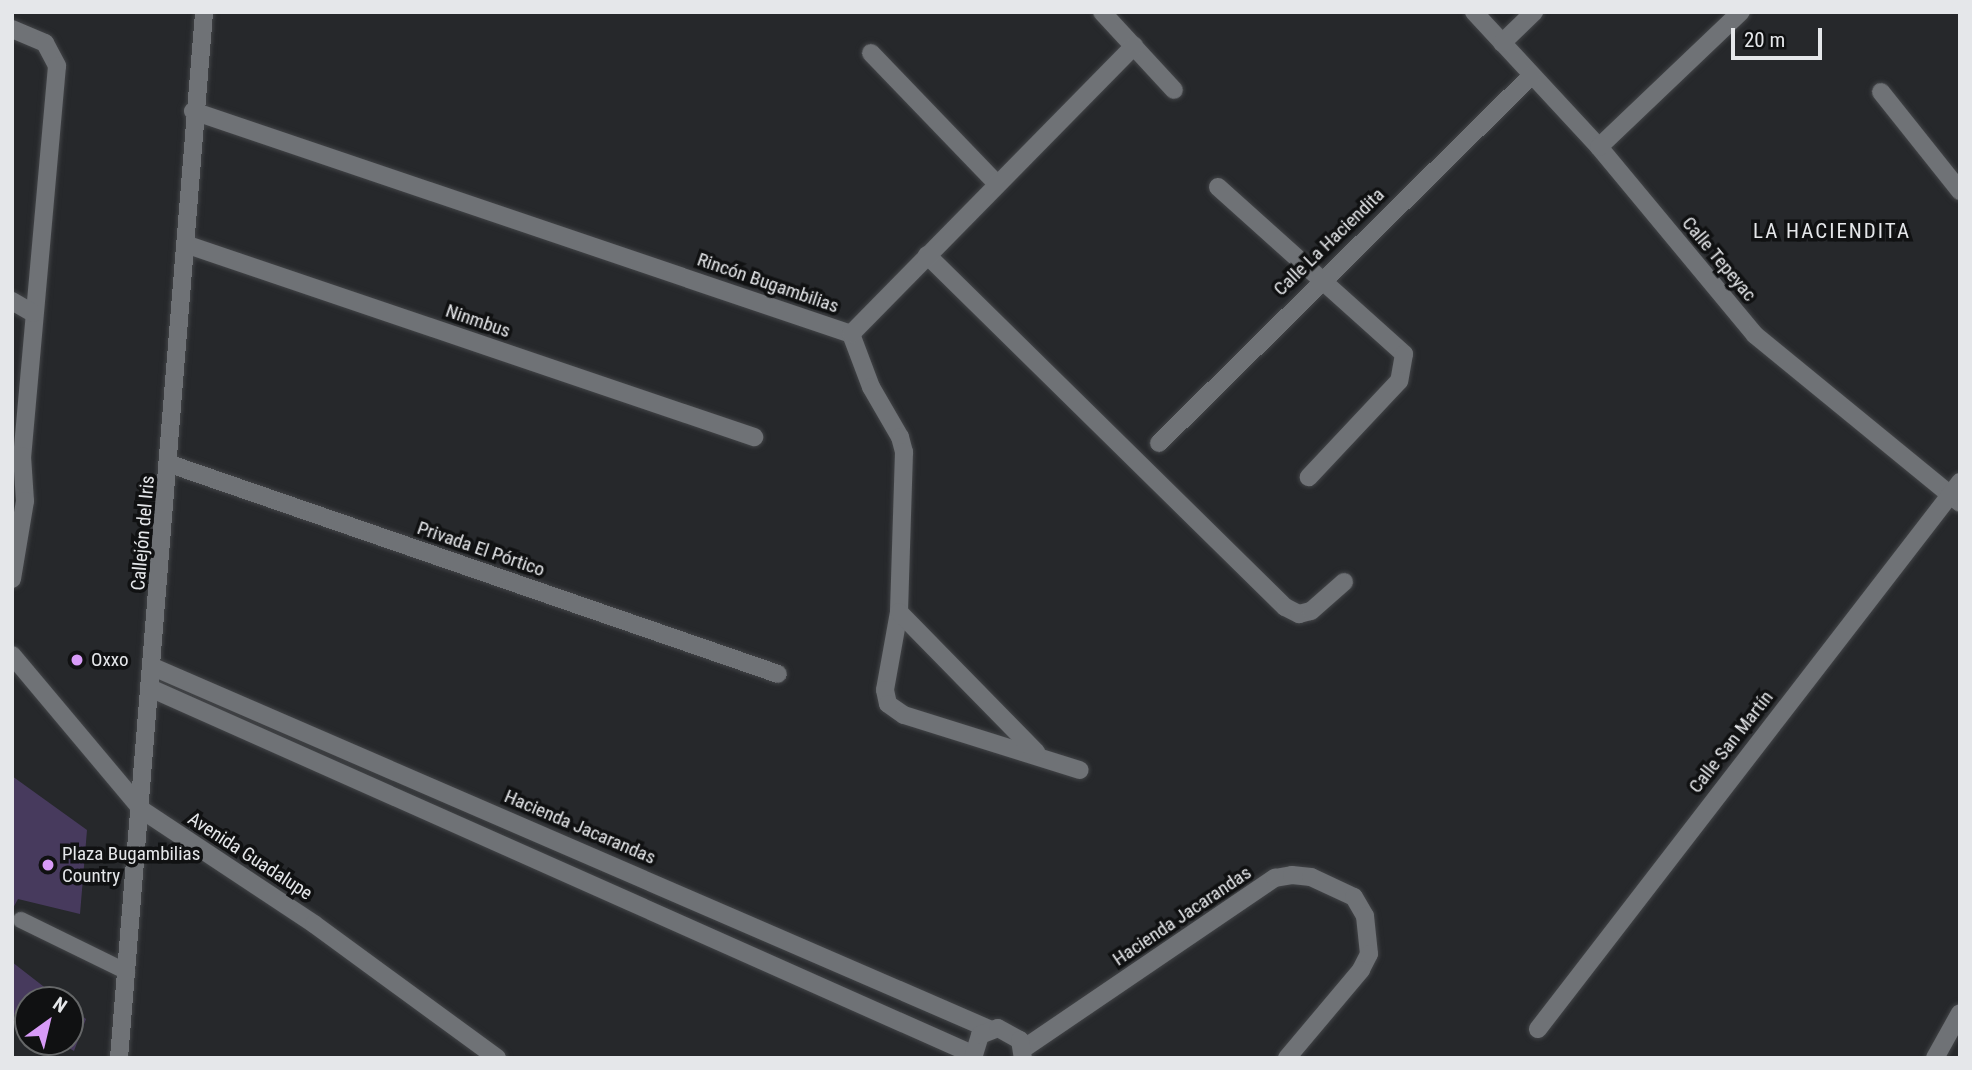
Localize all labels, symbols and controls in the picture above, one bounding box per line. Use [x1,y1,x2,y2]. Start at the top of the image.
scale bar [1734,14,1825,58]
text: 20 m [1744,28,1785,52]
street label: Calle La Haciendita [1269,183,1389,301]
street label: Calle Tepeyac [1677,212,1761,306]
district label: LA HACIENDITA [1755,218,1909,244]
street label: Rincón Bugambilias [694,248,842,318]
street label: Ninmbus [443,299,513,343]
street label: Callejón del Iris [127,474,159,592]
street label: Privada El Pórtico [414,517,548,581]
place label: Oxxo [91,649,128,671]
marker: Oxxo [69,652,85,668]
street label: Calle San Martín [1684,686,1778,798]
street label: Hacienda Jacarandas [501,785,659,869]
street label: Avenida Guadalupe [184,807,316,905]
place label: Plaza Bugambilias Country [62,843,200,887]
marker: Plaza Bugambilias Country [40,857,56,873]
street label: Hacienda Jacarandas [1108,861,1256,971]
north arrow [14,986,84,1056]
text: N [49,992,71,1018]

